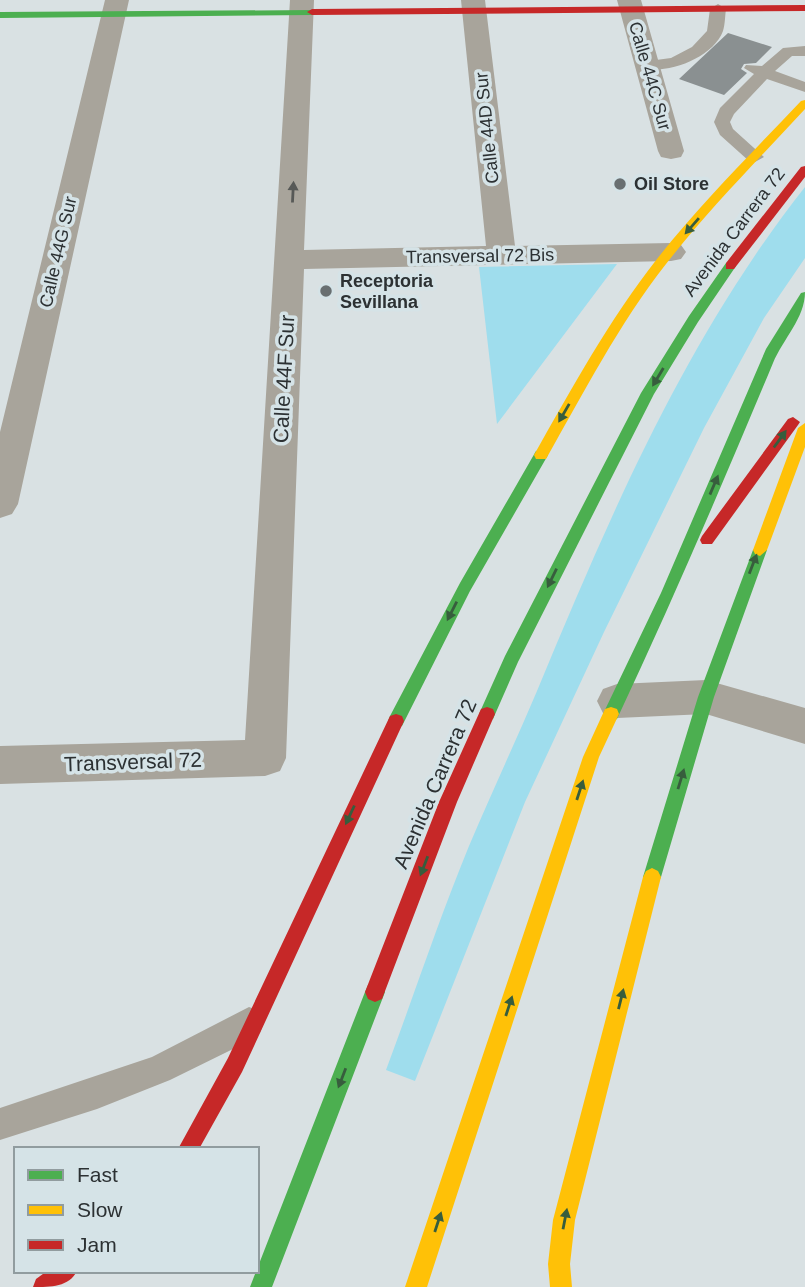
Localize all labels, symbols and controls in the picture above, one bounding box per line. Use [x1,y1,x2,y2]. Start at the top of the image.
street label: Calle 44C Sur [625,19,675,133]
street label: Calle 44D Sur [471,71,503,185]
street label: Avenida Carrera 72 [679,164,789,300]
place label: Oil Store [634,174,709,194]
marker: Oil Store [612,176,628,192]
one-way arrow [287,181,298,203]
street label: Calle 44G Sur [36,195,80,309]
one-way arrow [684,217,700,235]
street label: Transversal 72 Bis [406,245,554,267]
place label: Receptoria Sevillana [340,271,434,312]
marker: Receptoria Sevillana [318,283,334,299]
street label: Calle 44F Sur [269,314,298,444]
one-way arrow [652,368,664,387]
one-way arrow [558,404,570,423]
one-way arrow [773,430,787,448]
one-way arrow [708,475,720,495]
one-way arrow [748,553,759,574]
one-way arrow [546,568,557,588]
one-way arrow [447,601,458,621]
street label: Avenida Carrera 72 [388,696,481,872]
street label: Transversal 72 [64,748,202,775]
one-way arrow [676,769,686,790]
one-way arrow [575,779,586,800]
one-way arrow [344,804,355,825]
one-way arrow [418,856,429,877]
one-way arrow [616,988,627,1010]
one-way arrow [504,995,515,1016]
one-way arrow [336,1068,347,1089]
legend [14,1147,259,1273]
text: Fast [77,1163,118,1186]
text: Slow [77,1198,123,1221]
one-way arrow [560,1208,571,1230]
one-way arrow [433,1212,444,1233]
text: Jam [77,1233,117,1256]

